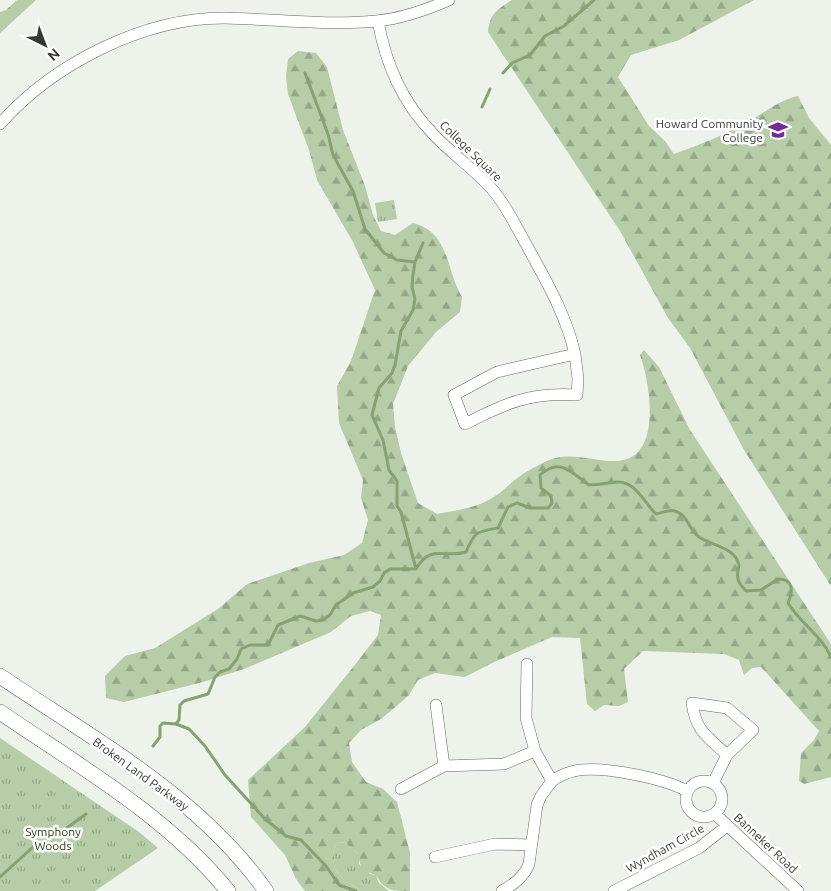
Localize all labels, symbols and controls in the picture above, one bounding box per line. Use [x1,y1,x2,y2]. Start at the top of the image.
north arrow [20,20,70,70]
text: N [44,45,63,64]
place label: Howard Community College [656,117,763,144]
street label: College Square [437,118,505,184]
school or university icon: Howard Community College [767,119,789,141]
street label: Broken Land Parkway [91,735,192,813]
street label: Banneker Road [732,810,800,876]
street label: Wyndham Circle [624,821,706,875]
park label: Symphony Woods [25,825,81,852]

